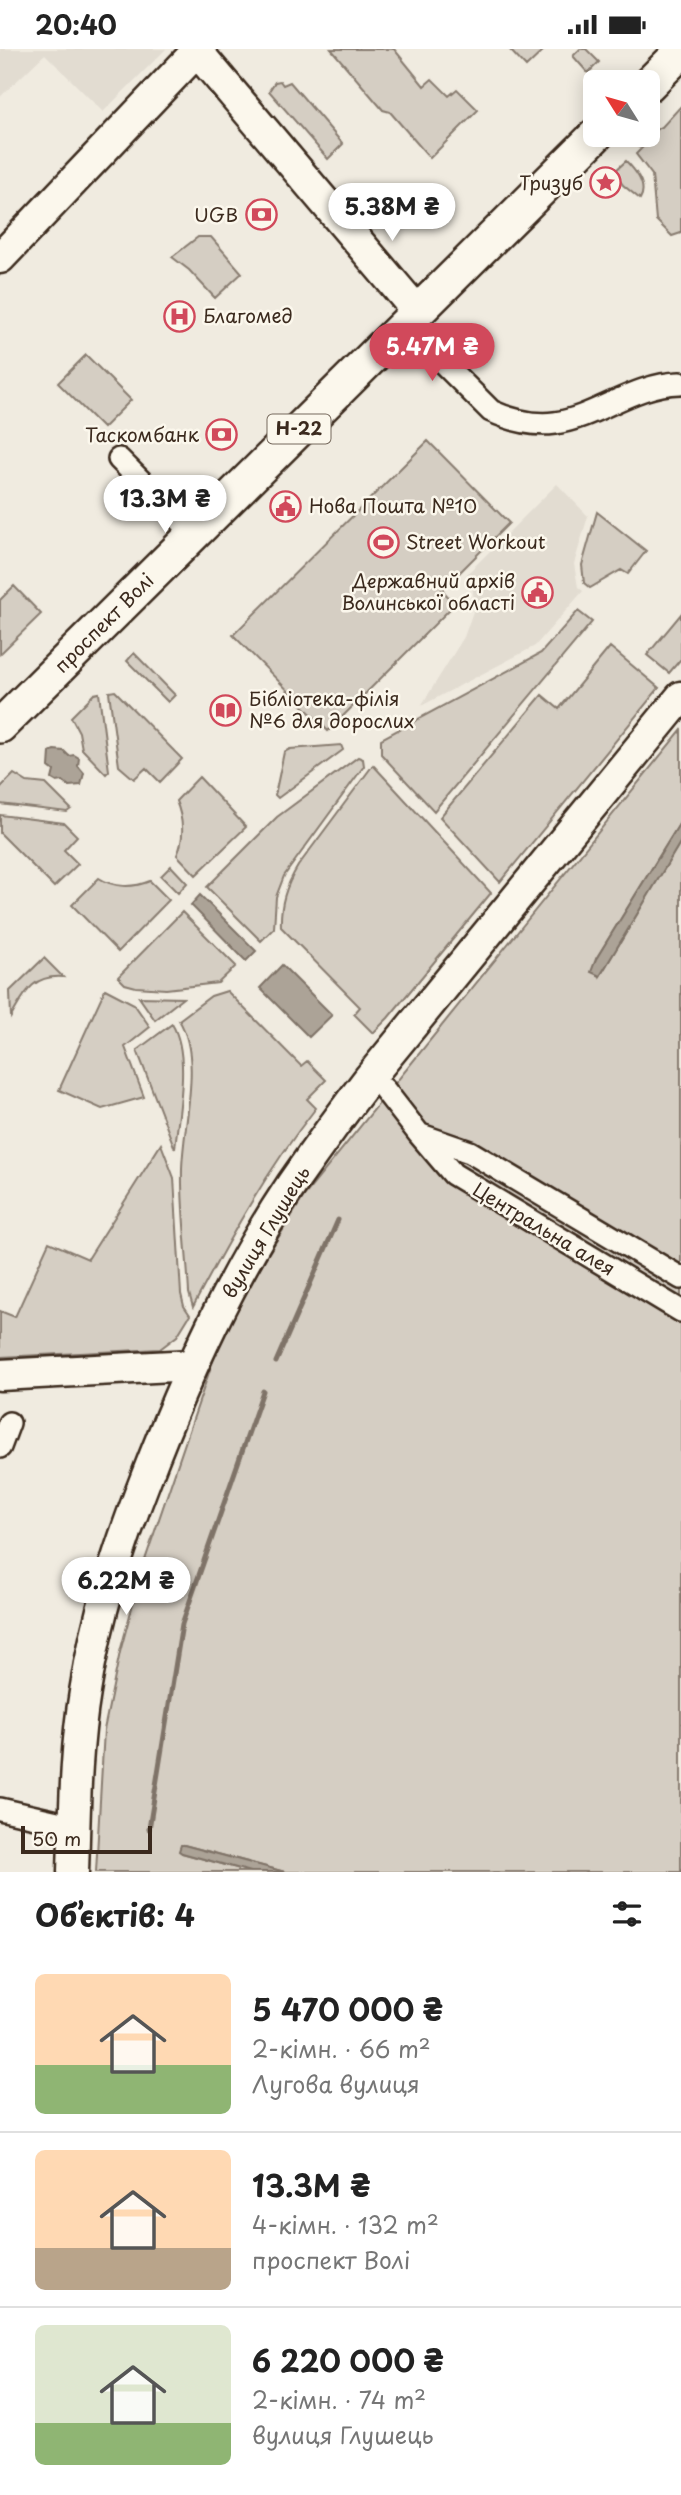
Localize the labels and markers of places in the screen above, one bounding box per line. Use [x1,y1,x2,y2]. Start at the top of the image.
place icon: Тризуб [589,166,623,200]
place label: Тризуб [519,168,583,196]
pin: 5.38M ₴ [327,183,457,243]
bank icon: UGB [244,198,278,232]
place label: UGB [194,200,238,228]
hospital icon: Благомед [163,299,197,333]
place label: Благомед [203,301,293,329]
pin: 5.47M ₴ [367,323,497,383]
bank icon: Таскомбанк [205,418,239,452]
place label: Таскомбанк [85,420,200,448]
pin: 13.3M ₴ [100,475,230,535]
public building icon: Нова Пошта №10 [269,489,303,523]
place label: Нова Пошта №10 [309,491,477,519]
sports icon: Street Workout [366,525,400,559]
place label: Street Workout [406,527,546,555]
place label: Державний архів Волинської області [341,566,515,616]
public building icon: Державний архів Волинської області [521,575,555,609]
place label: Бібліотека-філія №6 для дорослих [249,684,414,734]
library icon: Бібліотека-філія №6 для дорослих [209,693,243,727]
pin: 6.22M ₴ [61,1557,191,1617]

